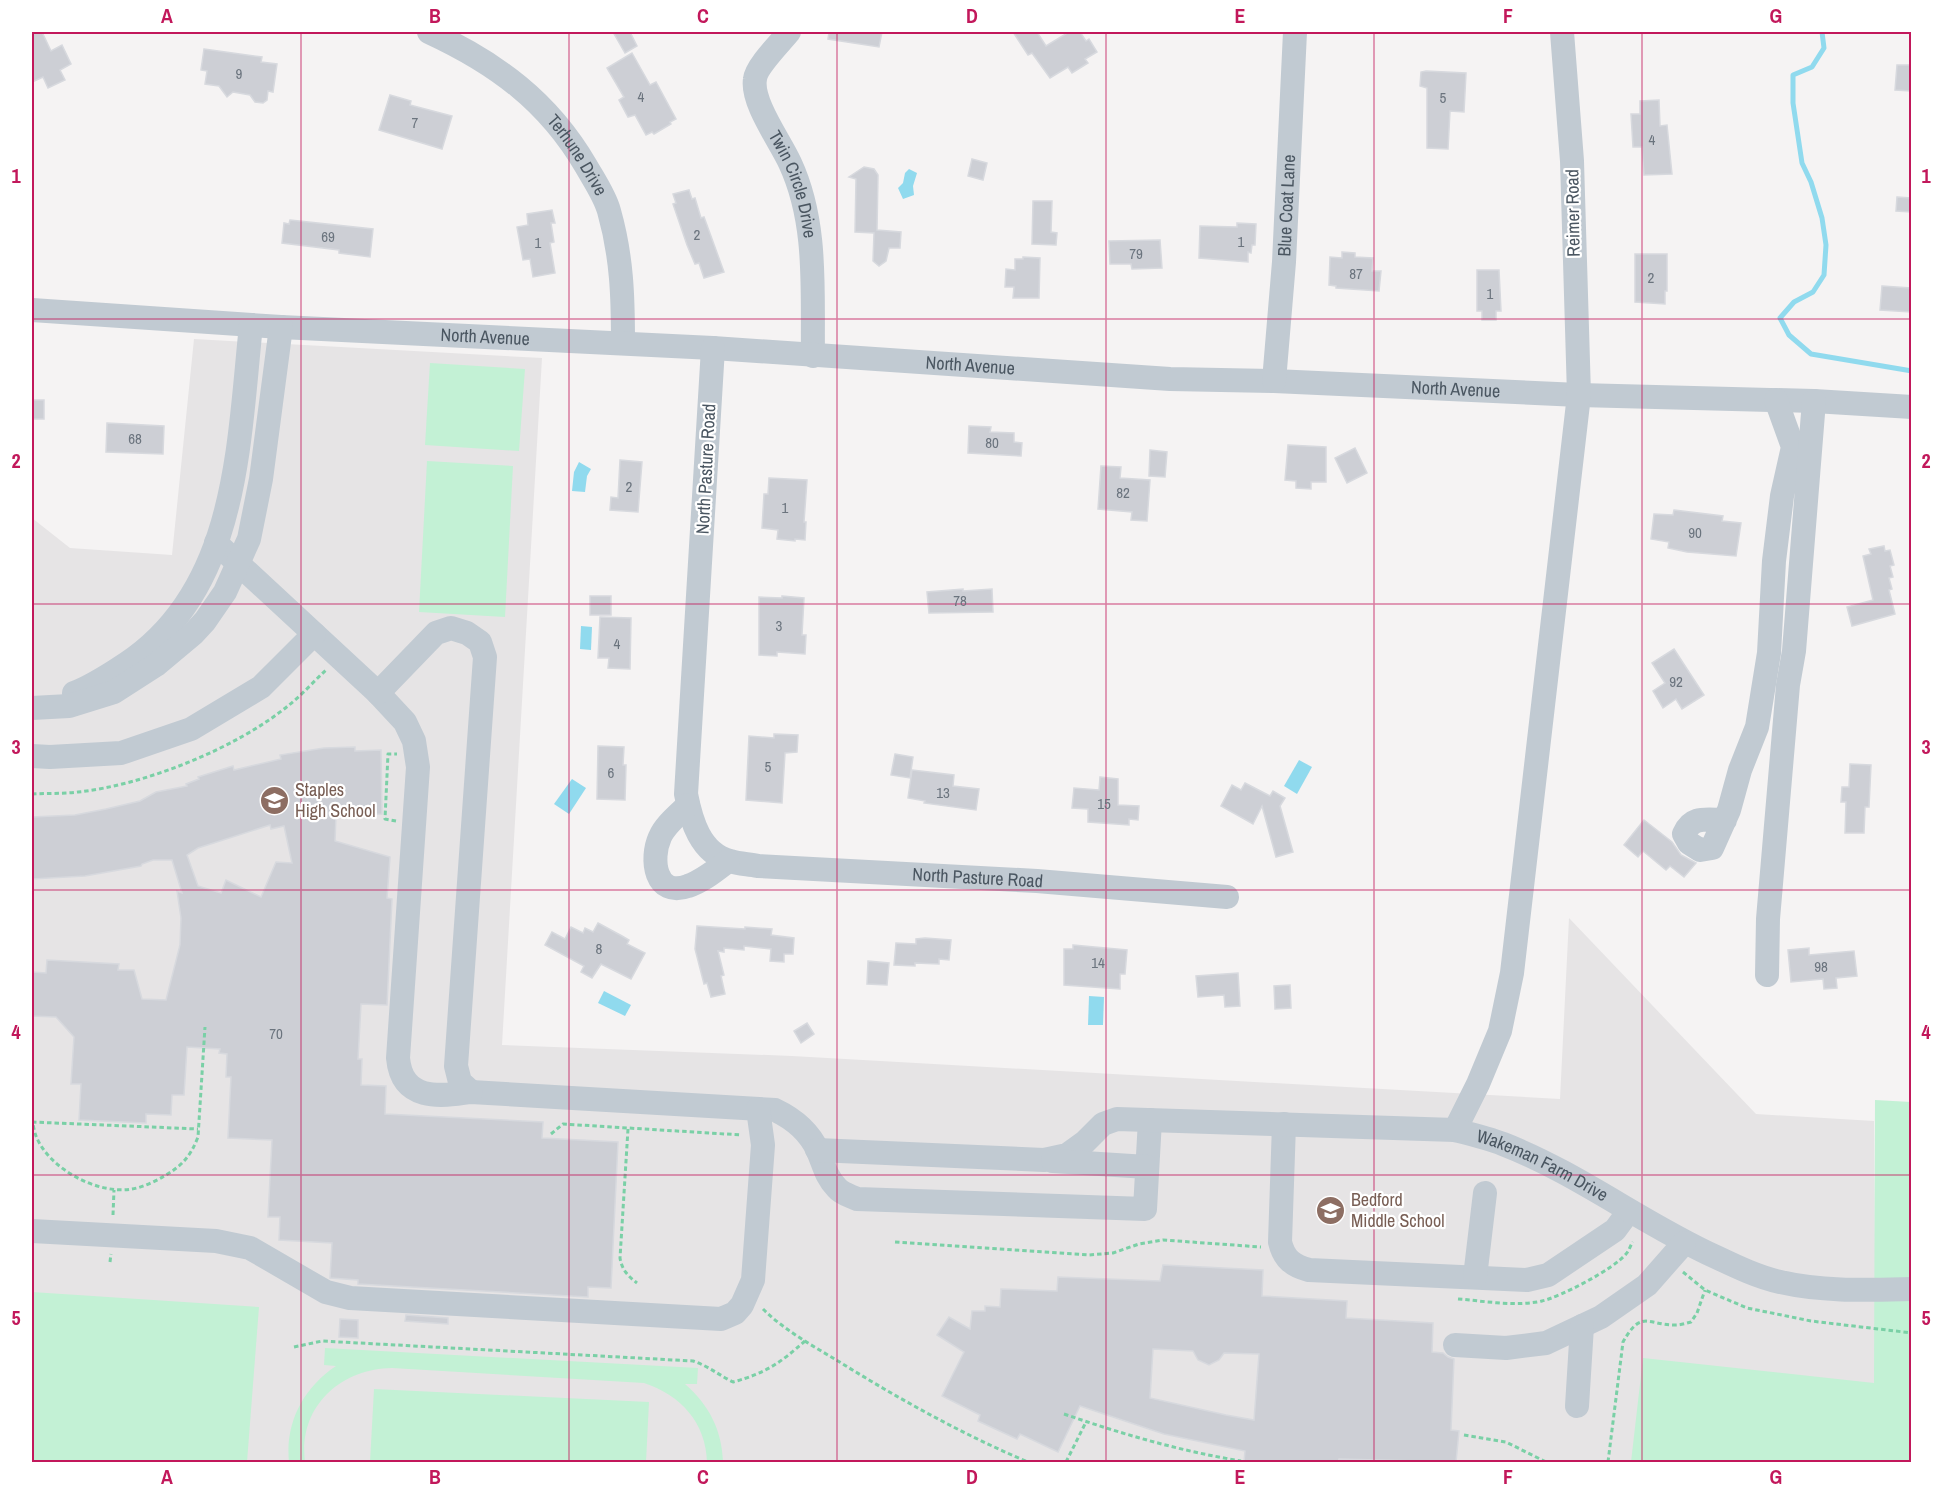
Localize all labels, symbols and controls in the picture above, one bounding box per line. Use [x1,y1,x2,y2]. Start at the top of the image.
text: A [161,2,173,29]
text: B [429,2,441,29]
text: C [697,2,709,29]
text: D [966,2,978,29]
text: E [1235,2,1246,29]
text: F [1503,2,1513,29]
text: G [1770,2,1782,29]
house number: 9 [236,63,243,84]
house number: 4 [638,86,645,107]
house number: 5 [1440,87,1447,108]
street label: Terhune Drive [542,109,614,200]
house number: 7 [412,112,419,133]
street label: Twin Circle Drive [763,126,823,240]
house number: 4 [1649,129,1656,150]
street label: Blue Coat Lane [1271,154,1301,257]
text: 1 [11,162,21,189]
text: 1 [1921,162,1931,189]
street label: Reimer Road [1559,169,1586,257]
house number: 2 [694,224,701,245]
house number: 69 [321,226,335,247]
house number: 1 [1238,231,1245,252]
house number: 1 [535,232,542,253]
house number: 79 [1129,243,1143,264]
house number: 87 [1349,263,1363,284]
house number: 2 [1648,267,1655,288]
house number: 1 [1487,283,1494,304]
street label: North Avenue [440,322,530,351]
street label: North Avenue [925,349,1016,380]
street label: North Avenue [1410,374,1501,403]
street label: North Pasture Road [690,403,721,535]
house number: 68 [128,428,142,449]
house number: 80 [985,432,999,453]
text: 2 [11,447,21,474]
text: 2 [1921,447,1931,474]
house number: 2 [626,476,633,497]
house number: 82 [1116,482,1130,503]
house number: 1 [782,497,789,518]
house number: 90 [1688,522,1702,543]
house number: 78 [953,590,967,611]
house number: 3 [776,615,783,636]
house number: 4 [614,633,621,654]
house number: 92 [1669,671,1683,692]
text: 3 [11,733,21,760]
text: 3 [1921,733,1931,760]
house number: 5 [765,756,772,777]
house number: 6 [608,762,615,783]
place label: Staples High School [295,777,375,823]
house number: 13 [936,782,950,803]
school or university icon: Staples High School [258,784,290,816]
house number: 15 [1097,793,1111,814]
street label: North Pasture Road [912,861,1044,893]
house number: 8 [596,938,603,959]
house number: 14 [1091,952,1105,973]
house number: 98 [1814,956,1828,977]
text: 4 [11,1018,21,1045]
text: 4 [1921,1018,1931,1045]
house number: 70 [269,1023,283,1044]
street label: Wakeman Farm Drive [1474,1123,1613,1207]
place label: Bedford Middle School [1351,1187,1445,1233]
school or university icon: Bedford Middle School [1314,1194,1346,1226]
text: 5 [11,1304,21,1331]
text: 5 [1921,1304,1931,1331]
text: A [161,1463,173,1490]
text: B [429,1463,441,1490]
text: C [697,1463,709,1490]
text: D [966,1463,978,1490]
text: E [1235,1463,1246,1490]
text: F [1503,1463,1513,1490]
text: G [1770,1463,1782,1490]

